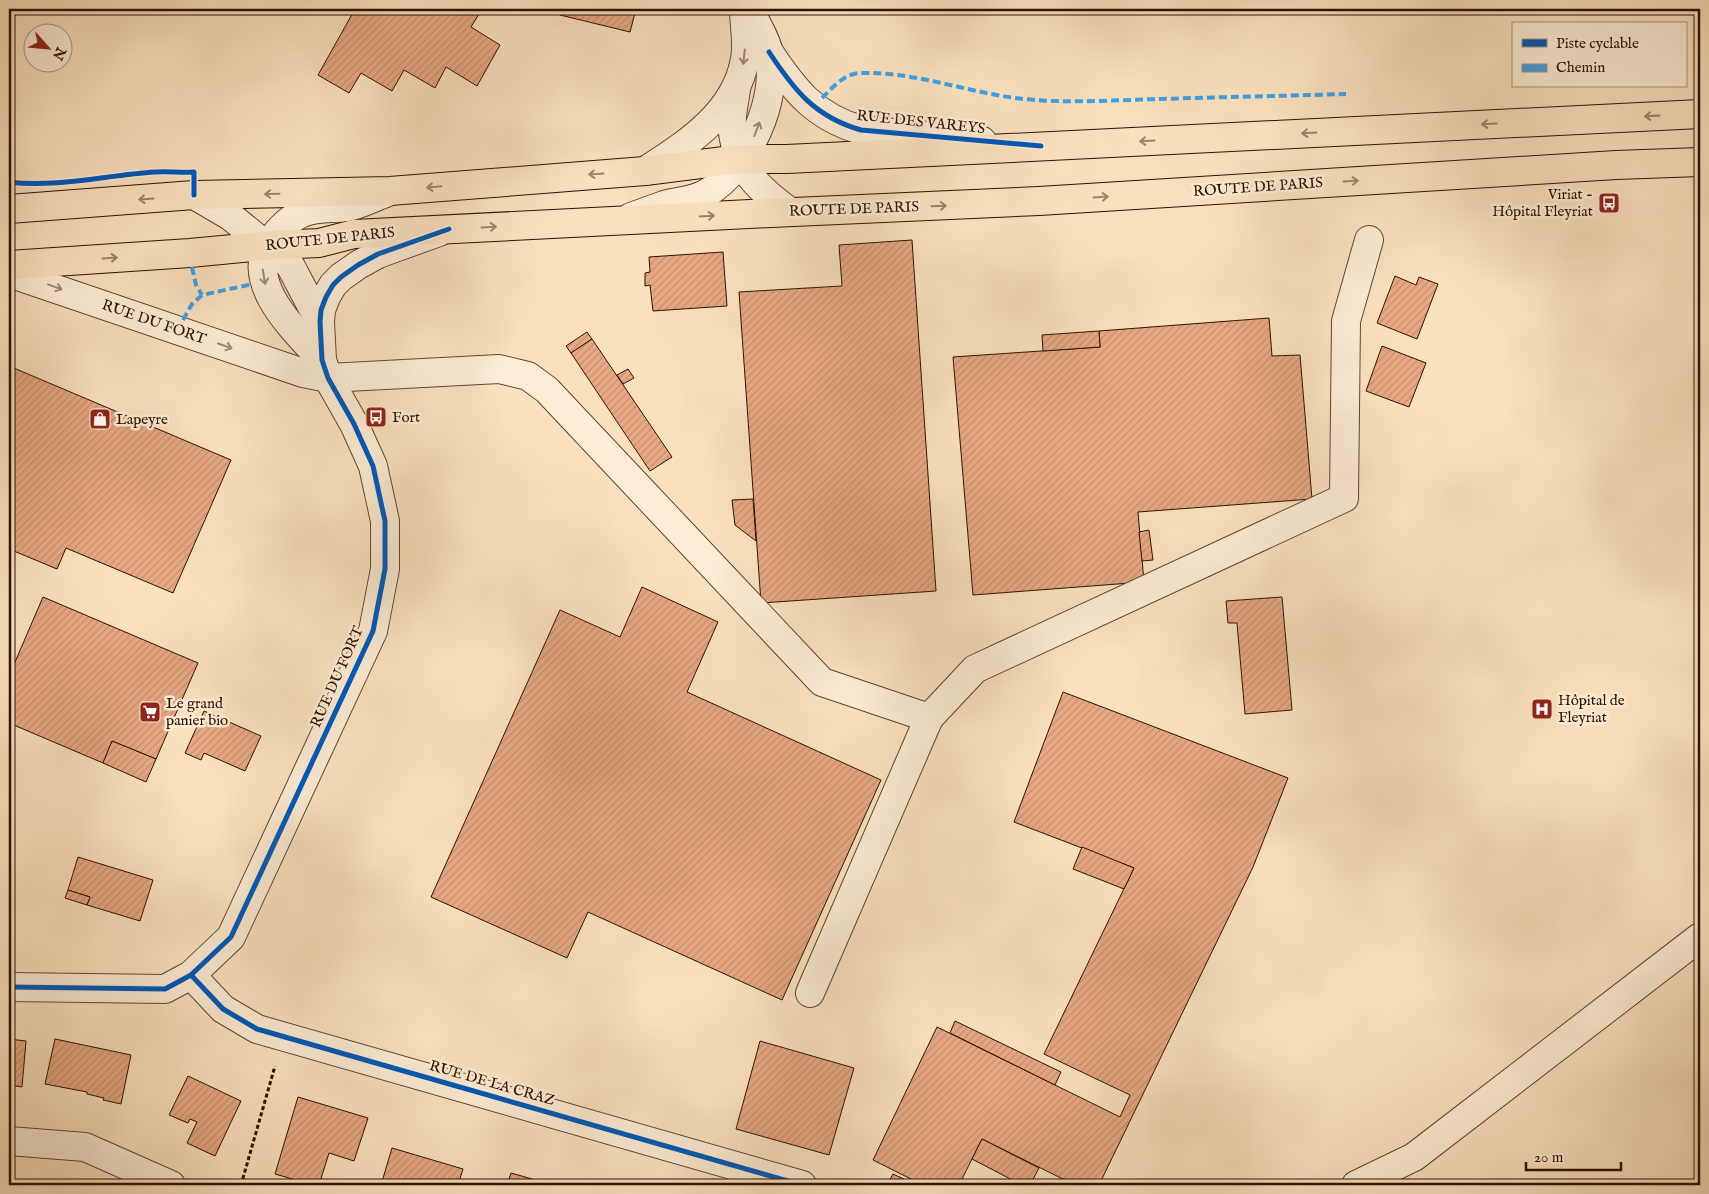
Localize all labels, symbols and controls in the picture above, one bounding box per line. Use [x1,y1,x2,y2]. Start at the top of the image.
north arrow [22,22,72,72]
legend [1512,22,1686,88]
text: Piste cyclable [1556,34,1639,53]
text: N [48,43,70,63]
one-way arrow [739,49,749,65]
text: Chemin [1556,58,1605,77]
street label: RUE DES VAREYS [856,106,986,138]
one-way arrow [1644,112,1660,121]
one-way arrow [1482,120,1498,129]
one-way arrow [753,122,762,137]
one-way arrow [1302,128,1318,138]
one-way arrow [1139,136,1155,145]
one-way arrow [588,170,604,179]
street label: ROUTE DE PARIS [1192,173,1324,201]
one-way arrow [1342,177,1358,186]
one-way arrow [426,182,442,192]
place label: Viriat - Hôpital Fleyriat [1492,185,1593,221]
one-way arrow [264,189,280,198]
bus stop icon: Viriat - Hôpital Fleyriat [1597,191,1621,215]
one-way arrow [1093,193,1109,202]
one-way arrow [138,194,154,204]
street label: ROUTE DE PARIS [789,197,919,221]
one-way arrow [931,201,947,210]
one-way arrow [698,211,714,220]
one-way arrow [481,222,497,231]
street label: ROUTE DE PARIS [264,223,396,255]
one-way arrow [102,253,118,262]
one-way arrow [260,268,270,284]
one-way arrow [47,283,62,292]
street label: RUE DU FORT [99,295,209,349]
one-way arrow [217,342,233,351]
bus stop icon: Fort [364,405,388,429]
shop icon: Lapeyre [88,407,112,431]
place label: Fort [392,408,420,427]
place label: Lapeyre [116,410,168,429]
street label: RUE DU FORT [306,623,368,731]
place label: Hôpital de Fleyriat [1558,691,1625,727]
place label: Le grand panier bio [166,694,228,730]
hospital icon: Hôpital de Fleyriat [1530,697,1554,721]
supermarket icon: Le grand panier bio [138,700,162,724]
street label: RUE DE LA CRAZ [427,1056,557,1110]
scale bar [1526,1139,1622,1171]
text: 20 m [1534,1148,1564,1167]

